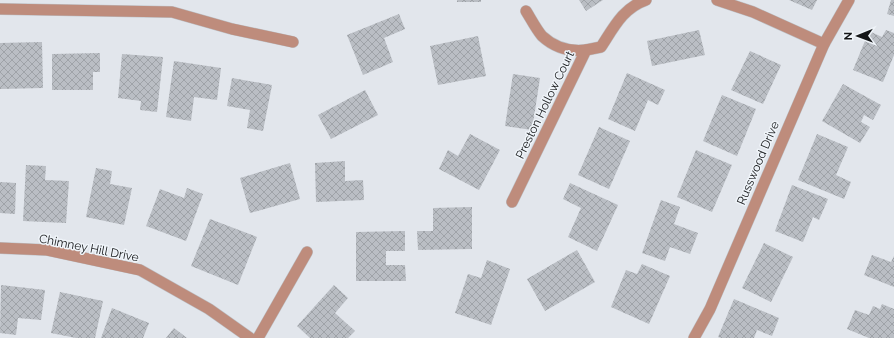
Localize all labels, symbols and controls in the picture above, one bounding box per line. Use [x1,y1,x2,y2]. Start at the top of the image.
north arrow [838,16,878,56]
text: N [842,32,855,40]
street label: Preston Hollow Court [513,49,577,161]
street label: Russwood Drive [734,119,782,207]
street label: Chimney Hill Drive [38,231,140,265]

